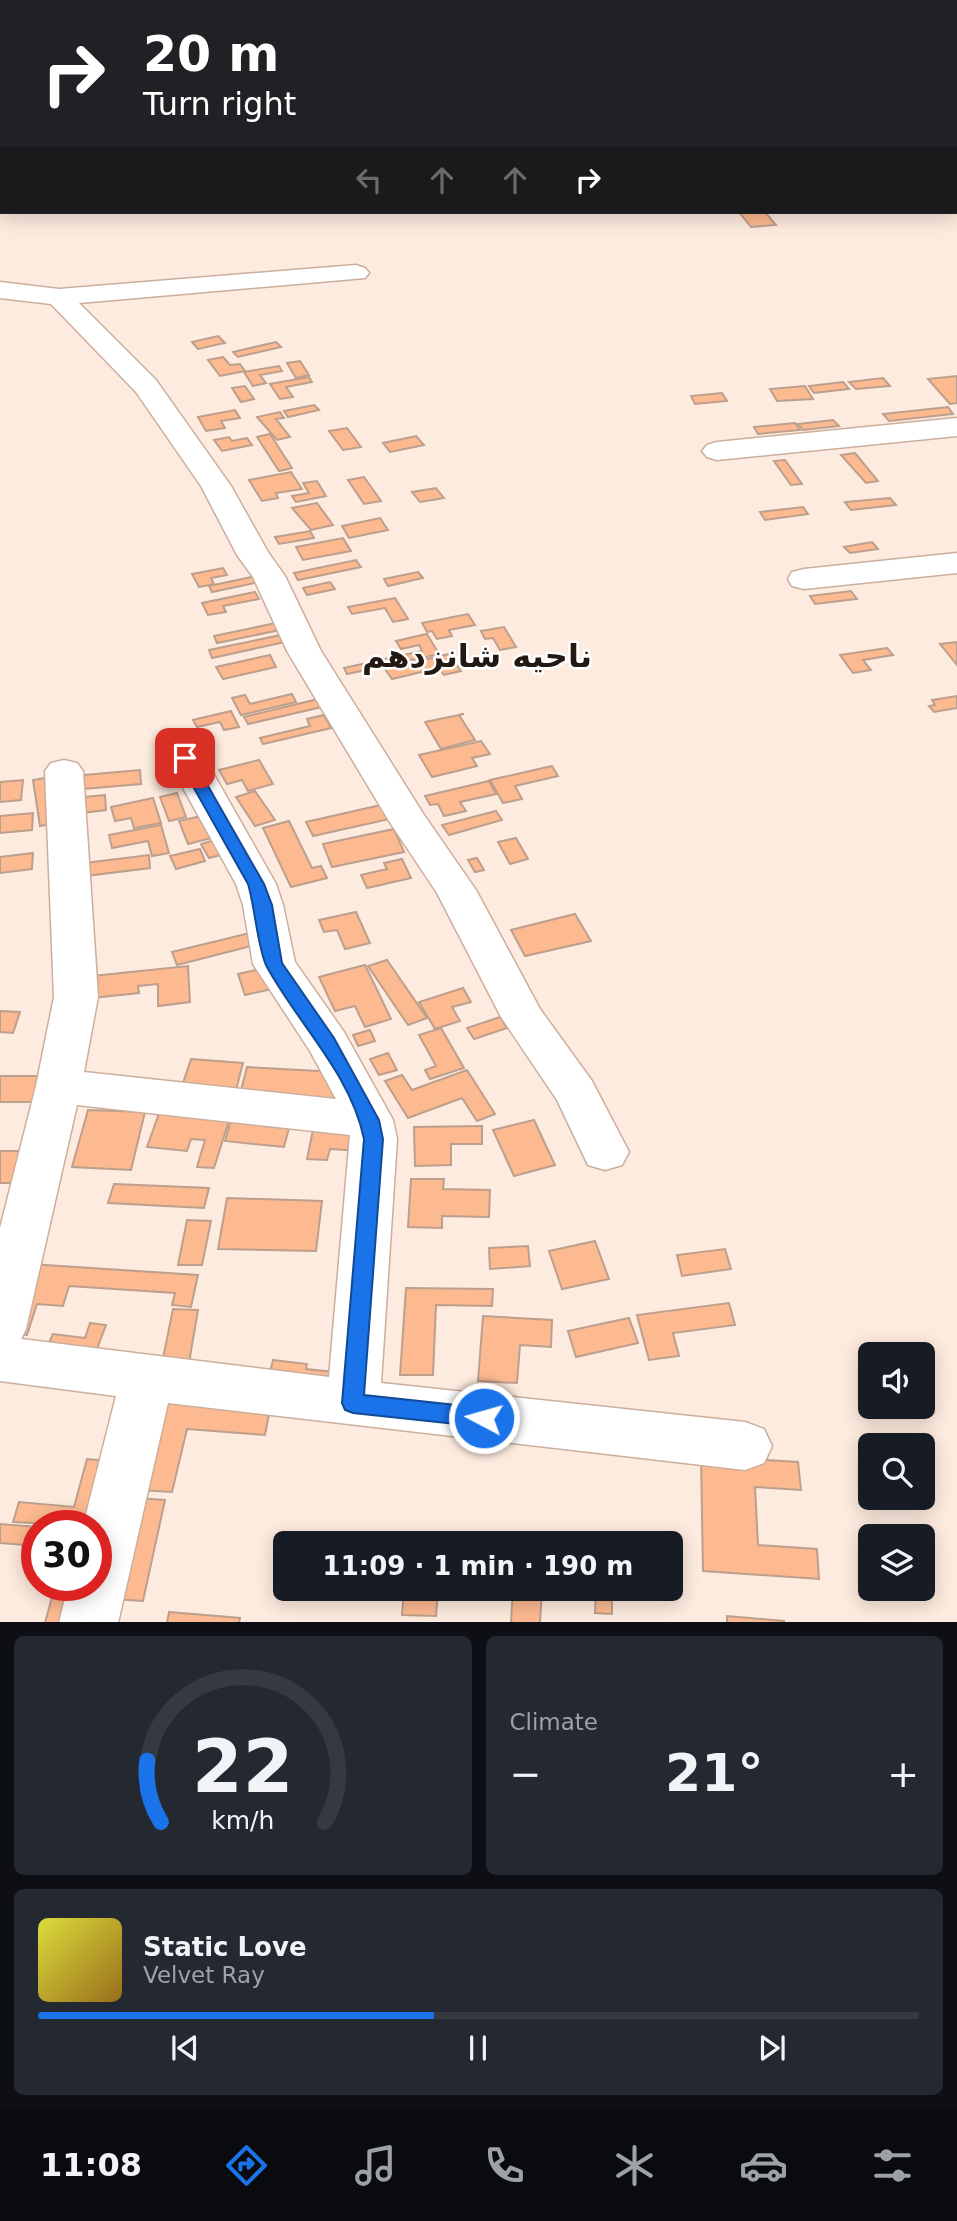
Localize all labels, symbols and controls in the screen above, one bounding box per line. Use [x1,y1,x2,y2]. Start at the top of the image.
text: 20 m [143,26,279,83]
icon: right [28,28,119,119]
text: Turn right [143,85,296,123]
icon: left [350,161,388,199]
icon: ahead [423,161,461,199]
icon: ahead [496,161,534,199]
icon: right [569,161,607,199]
district label: ناحیه شانزدهم [362,637,592,675]
pin [155,728,215,788]
icon: arrive [166,739,204,777]
map controls [858,1342,935,1601]
button: sound [858,1342,935,1419]
position arrow [447,1381,521,1455]
button: search [858,1433,935,1510]
speed limit sign: 30 [21,1510,112,1601]
button: layers [858,1524,935,1601]
text: 11:09 · 1 min · 190 m [323,1551,633,1581]
text: Climate [510,1709,598,1735]
text: 22 [192,1724,293,1809]
text: 21° [665,1743,763,1803]
text: − [510,1752,541,1796]
text: + [887,1752,919,1796]
text: km/h [211,1805,274,1834]
text: Static Love [143,1932,307,1962]
text: Velvet Ray [143,1962,265,1988]
icon: previous [166,2029,204,2067]
icon: pause [459,2029,497,2067]
icon: next [753,2029,791,2067]
icon: directions [222,2141,271,2190]
icon: music [351,2141,400,2190]
icon: phone [480,2141,529,2190]
icon: climate [610,2141,659,2190]
icon: car [739,2141,788,2190]
icon: filters [868,2141,917,2190]
text: 11:08 [40,2146,142,2184]

